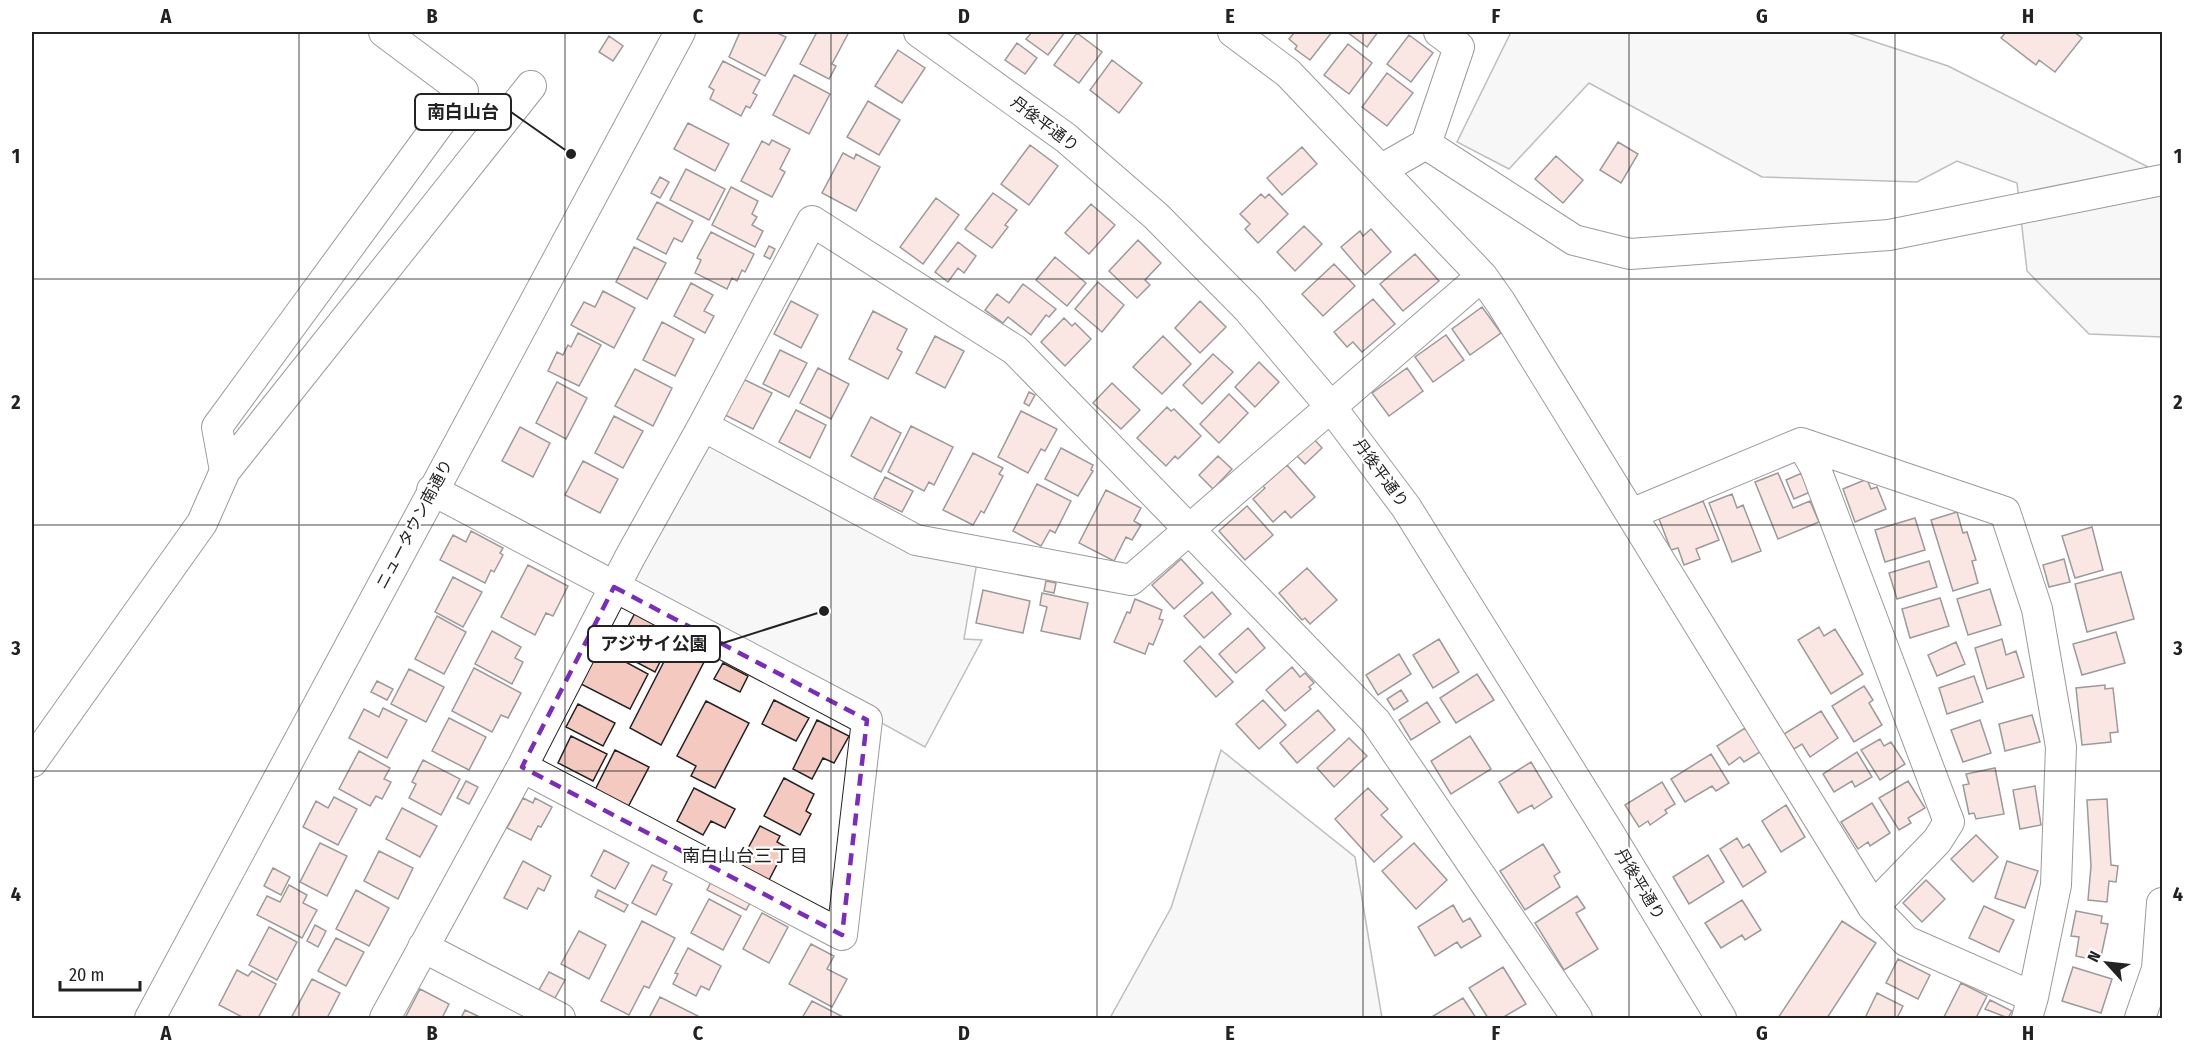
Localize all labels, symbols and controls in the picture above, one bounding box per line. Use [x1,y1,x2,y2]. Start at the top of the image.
text: A [160,4,173,28]
text: B [426,4,438,28]
text: C [693,4,704,28]
text: D [958,4,970,28]
text: E [1225,4,1235,28]
text: F [1492,4,1501,28]
text: G [1756,4,1768,28]
text: H [2022,4,2034,28]
street label: 丹後平通り [1007,92,1083,156]
callout: 南白山台 [415,94,511,130]
text: 南白山台 [427,101,499,123]
text: 1 [12,144,20,168]
text: 1 [2174,144,2182,168]
text: 2 [10,390,21,414]
text: 2 [2172,390,2183,414]
street label: 丹後平通り [1350,435,1412,511]
street label: ニュータウン南通り [372,456,456,592]
callout: アジサイ公園 [588,626,720,662]
text: アジサイ公園 [600,633,708,655]
text: 3 [10,636,21,660]
text: 3 [2172,636,2183,660]
district label: 南白山台三丁目 [682,845,808,867]
street label: 丹後平通り [1611,845,1669,923]
text: 4 [11,882,21,906]
text: 4 [2173,882,2183,906]
north arrow [2077,933,2137,993]
text: N [2083,948,2105,965]
scale bar [60,954,140,992]
text: 20 m [69,964,104,986]
text: A [160,1021,173,1045]
text: B [426,1021,438,1045]
text: C [693,1021,704,1045]
text: D [958,1021,970,1045]
text: E [1225,1021,1235,1045]
text: F [1492,1021,1501,1045]
text: G [1756,1021,1768,1045]
text: H [2022,1021,2034,1045]

